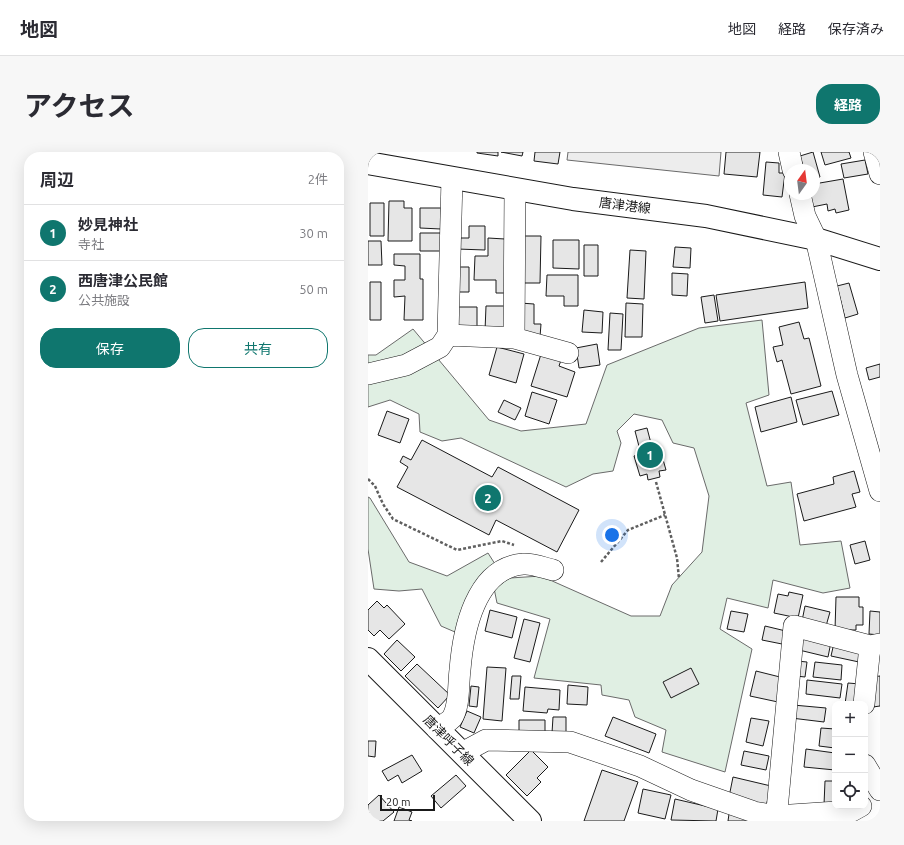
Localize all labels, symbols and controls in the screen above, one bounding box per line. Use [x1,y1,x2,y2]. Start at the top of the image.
text: 地図 [20,18,58,40]
text: 地図 [728,21,756,37]
text: 経路 [778,21,806,37]
text: 保存済み [828,21,884,37]
button: 経路 [816,84,880,124]
text: アクセス [24,90,135,121]
north arrow [784,164,820,200]
text: 周辺 [40,170,74,189]
text: 2件 [308,172,328,186]
street label: 唐津港線 [598,195,652,215]
text: 妙見神社 [78,216,138,233]
text: 1 [49,226,57,240]
text: 30 m [299,226,328,240]
text: 寺社 [78,237,104,251]
text: 西唐津公民館 [78,272,168,289]
text: 2 [49,282,57,296]
text: 50 m [299,282,328,296]
text: 公共施設 [78,293,130,307]
button: 保存 [40,328,180,368]
button: 共有 [188,328,328,368]
pin: 1 [637,440,663,470]
pin: 2 [475,483,501,513]
your location [602,525,622,545]
map controls [832,701,868,809]
button: + [832,701,868,737]
street label: 唐津呼子線 [421,712,477,768]
button: − [832,737,868,773]
button: locate [832,773,868,809]
scale bar [380,793,435,812]
text: 20 m [386,796,410,808]

